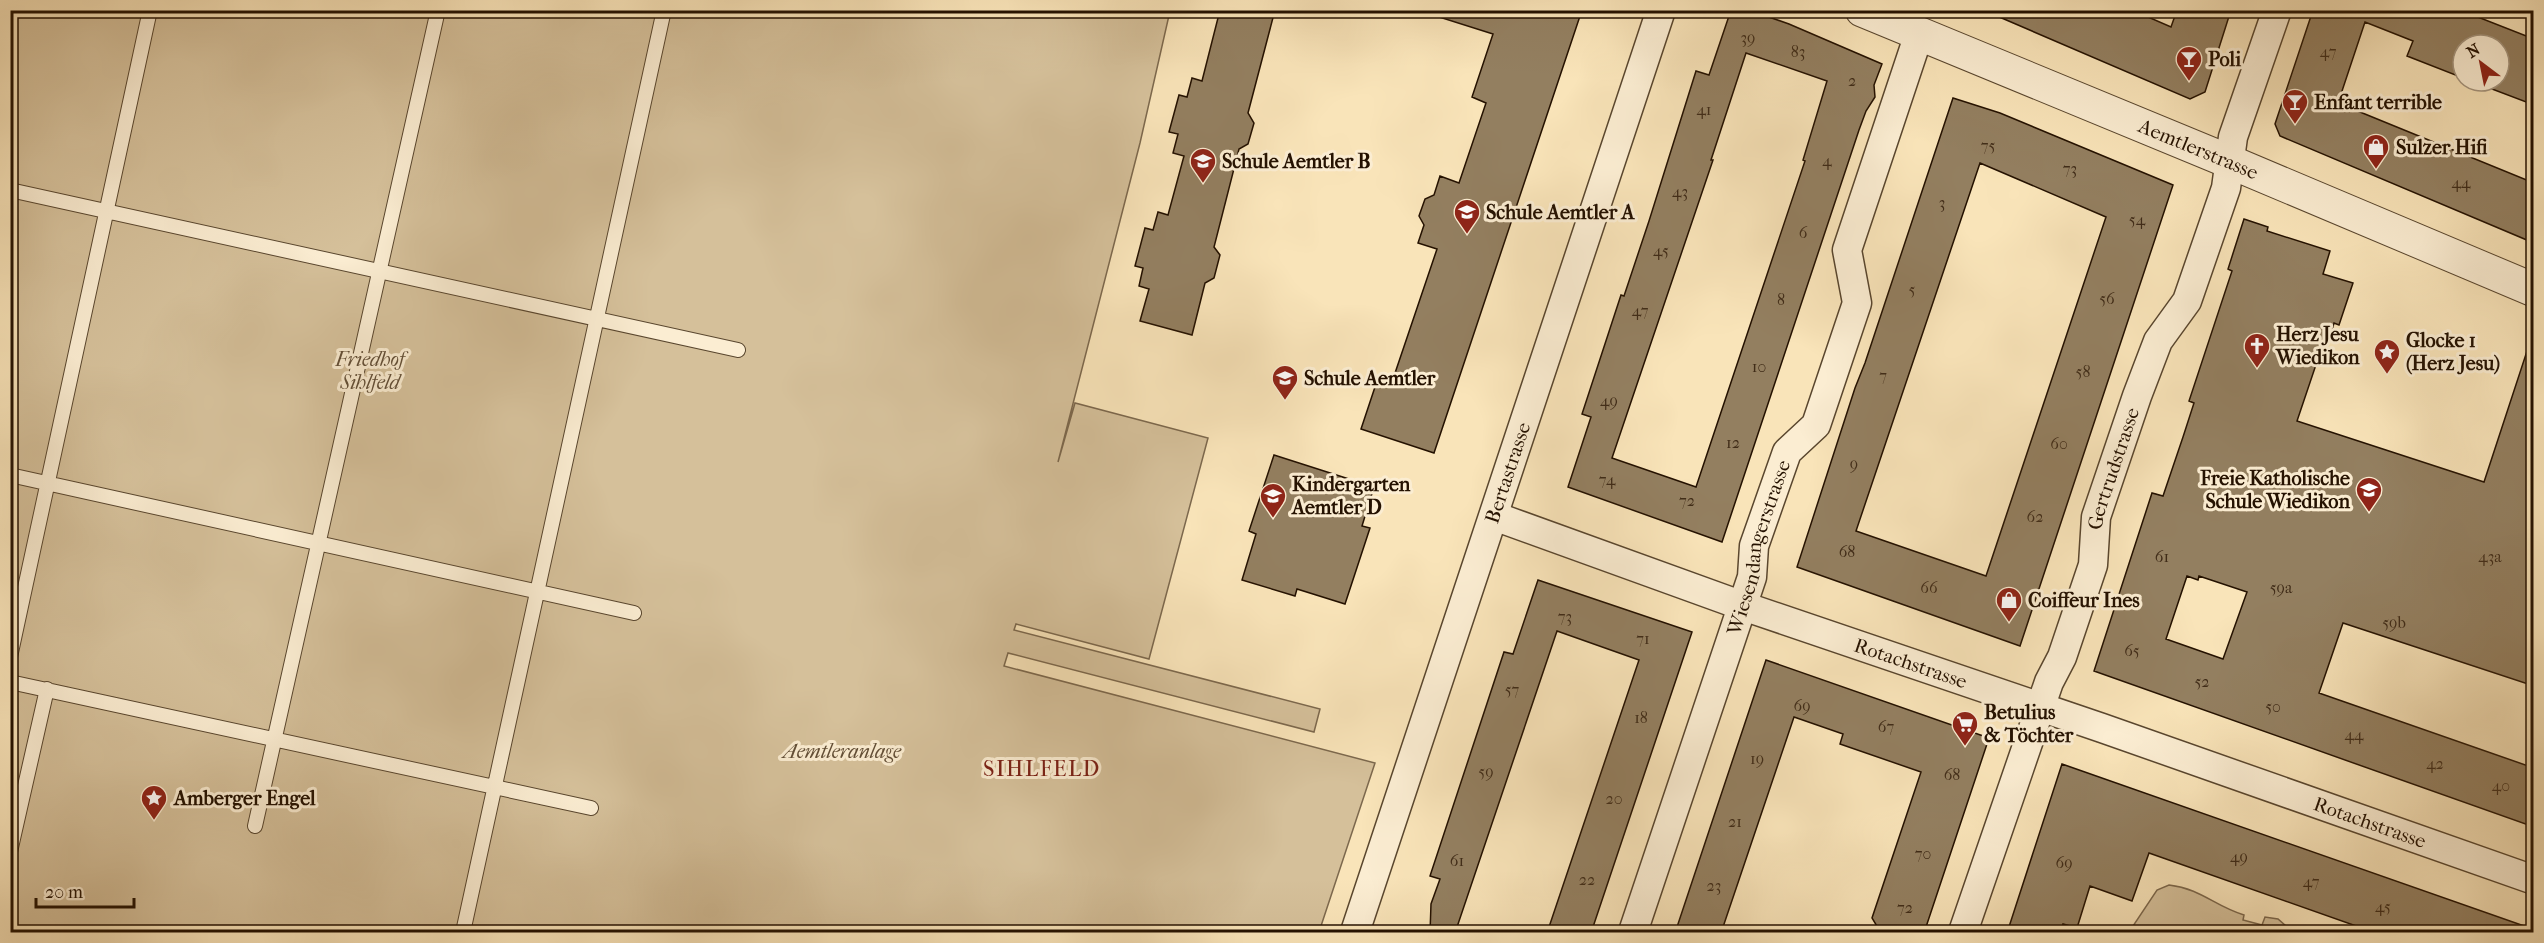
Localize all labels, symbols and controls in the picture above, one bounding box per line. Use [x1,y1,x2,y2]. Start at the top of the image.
house number: 39 [1741,28,1755,47]
north arrow [2451,33,2511,93]
text: N [2463,39,2484,62]
house number: 83 [1791,42,1805,61]
house number: 47 [2320,42,2337,61]
bar icon: Poli [2174,44,2204,82]
place label: Poli [2208,48,2242,71]
house number: 2 [1848,71,1856,90]
bar icon: Enfant terrible [2280,87,2310,125]
place label: Enfant terrible [2314,91,2442,114]
house number: 41 [1696,100,1712,119]
street label: Aemtlerstrasse [2134,114,2262,184]
shop icon: Sulzer Hifi [2361,132,2391,170]
house number: 75 [1981,136,1995,155]
place label: Sulzer Hifi [2396,136,2488,159]
school or university icon: Schule Aemtler B [1188,146,1218,184]
place label: Schule Aemtler B [1222,150,1370,173]
house number: 4 [1822,151,1832,170]
house number: 73 [2063,159,2077,178]
house number: 44 [2452,173,2471,192]
house number: 43 [1672,182,1688,201]
house number: 3 [1939,193,1945,212]
school or university icon: Schule Aemtler A [1452,197,1482,235]
place label: Schule Aemtler A [1486,201,1635,224]
house number: 54 [2129,210,2146,229]
house number: 6 [1799,223,1808,242]
house number: 45 [1653,241,1669,260]
house number: 5 [1909,280,1916,299]
house number: 56 [2099,289,2115,308]
house number: 8 [1777,290,1785,309]
house number: 47 [1632,301,1649,320]
place label: Herz Jesu Wiedikon [2275,323,2360,369]
place label: Glocke 1 (Herz Jesu) [2406,329,2500,375]
church icon: Herz Jesu Wiedikon [2242,331,2272,369]
place icon: Glocke 1 (Herz Jesu) [2372,337,2402,375]
park label: Friedhof Sihlfeld [335,348,409,394]
house number: 10 [1752,357,1766,376]
house number: 58 [2076,362,2090,381]
school or university icon: Schule Aemtler [1270,363,1300,401]
house number: 7 [1879,366,1887,385]
place label: Schule Aemtler [1304,367,1436,390]
house number: 49 [1600,391,1618,410]
street label: Gertrudstrasse [2084,404,2144,530]
street label: Bertastrasse [1480,419,1535,526]
house number: 12 [1726,433,1740,452]
house number: 60 [2050,434,2068,453]
house number: 9 [1850,454,1858,473]
street label: Wiesendangerstrasse [1722,457,1795,639]
place label: Freie Katholische Schule Wiedikon [2199,467,2350,513]
house number: 74 [1599,470,1616,489]
place label: Kindergarten Aemtler D [1290,473,1411,519]
school or university icon: Freie Katholische Schule Wiedikon [2354,475,2384,513]
school or university icon: Kindergarten Aemtler D [1258,481,1288,519]
house number: 72 [1679,491,1695,510]
house number: 62 [2027,507,2043,526]
house number: 68 [1839,542,1855,561]
house number: 61 [2155,547,2169,566]
house number: 43a [2478,547,2502,566]
house number: 66 [1920,578,1938,597]
house number: 59a [2270,578,2293,597]
shop icon: Coiffeur Ines [1994,585,2024,623]
place label: Coiffeur Ines [2028,589,2140,612]
house number: 73 [1558,607,1572,626]
house number: 59b [2382,613,2406,632]
house number: 71 [1636,629,1650,648]
street label: Rotachstrasse [1851,633,1970,693]
house number: 65 [2124,641,2140,660]
house number: 52 [2194,672,2210,691]
house number: 57 [1505,680,1520,699]
house number: 69 [1793,696,1811,715]
house number: 50 [2265,697,2281,716]
place label: Betulius & Töchter [1984,701,2074,747]
house number: 18 [1634,708,1648,727]
supermarket icon: Betulius & Töchter [1950,709,1980,747]
house number: 67 [1878,717,1894,736]
house number: 44 [2345,725,2364,744]
park label: Aemtleranlage [780,740,902,763]
house number: 19 [1750,749,1764,768]
house number: 42 [2426,754,2444,773]
district label: SIHLFELD [983,756,1101,782]
house number: 59 [1478,762,1494,781]
house number: 68 [1944,765,1960,784]
house number: 40 [2492,776,2510,795]
place icon: Amberger Engel [139,783,169,821]
place label: Amberger Engel [172,787,316,810]
house number: 20 [1605,789,1623,808]
street label: Rotachstrasse [2311,792,2429,853]
house number: 21 [1728,812,1742,831]
house number: 70 [1915,844,1931,863]
house number: 49 [2230,847,2248,866]
house number: 61 [1450,851,1464,870]
house number: 69 [2055,853,2073,872]
house number: 22 [1579,870,1595,889]
scale bar [36,871,134,909]
house number: 47 [2303,872,2320,891]
house number: 23 [1707,876,1721,895]
text: 20 m [45,882,83,903]
house number: 45 [2375,897,2391,916]
house number: 72 [1897,898,1913,917]

